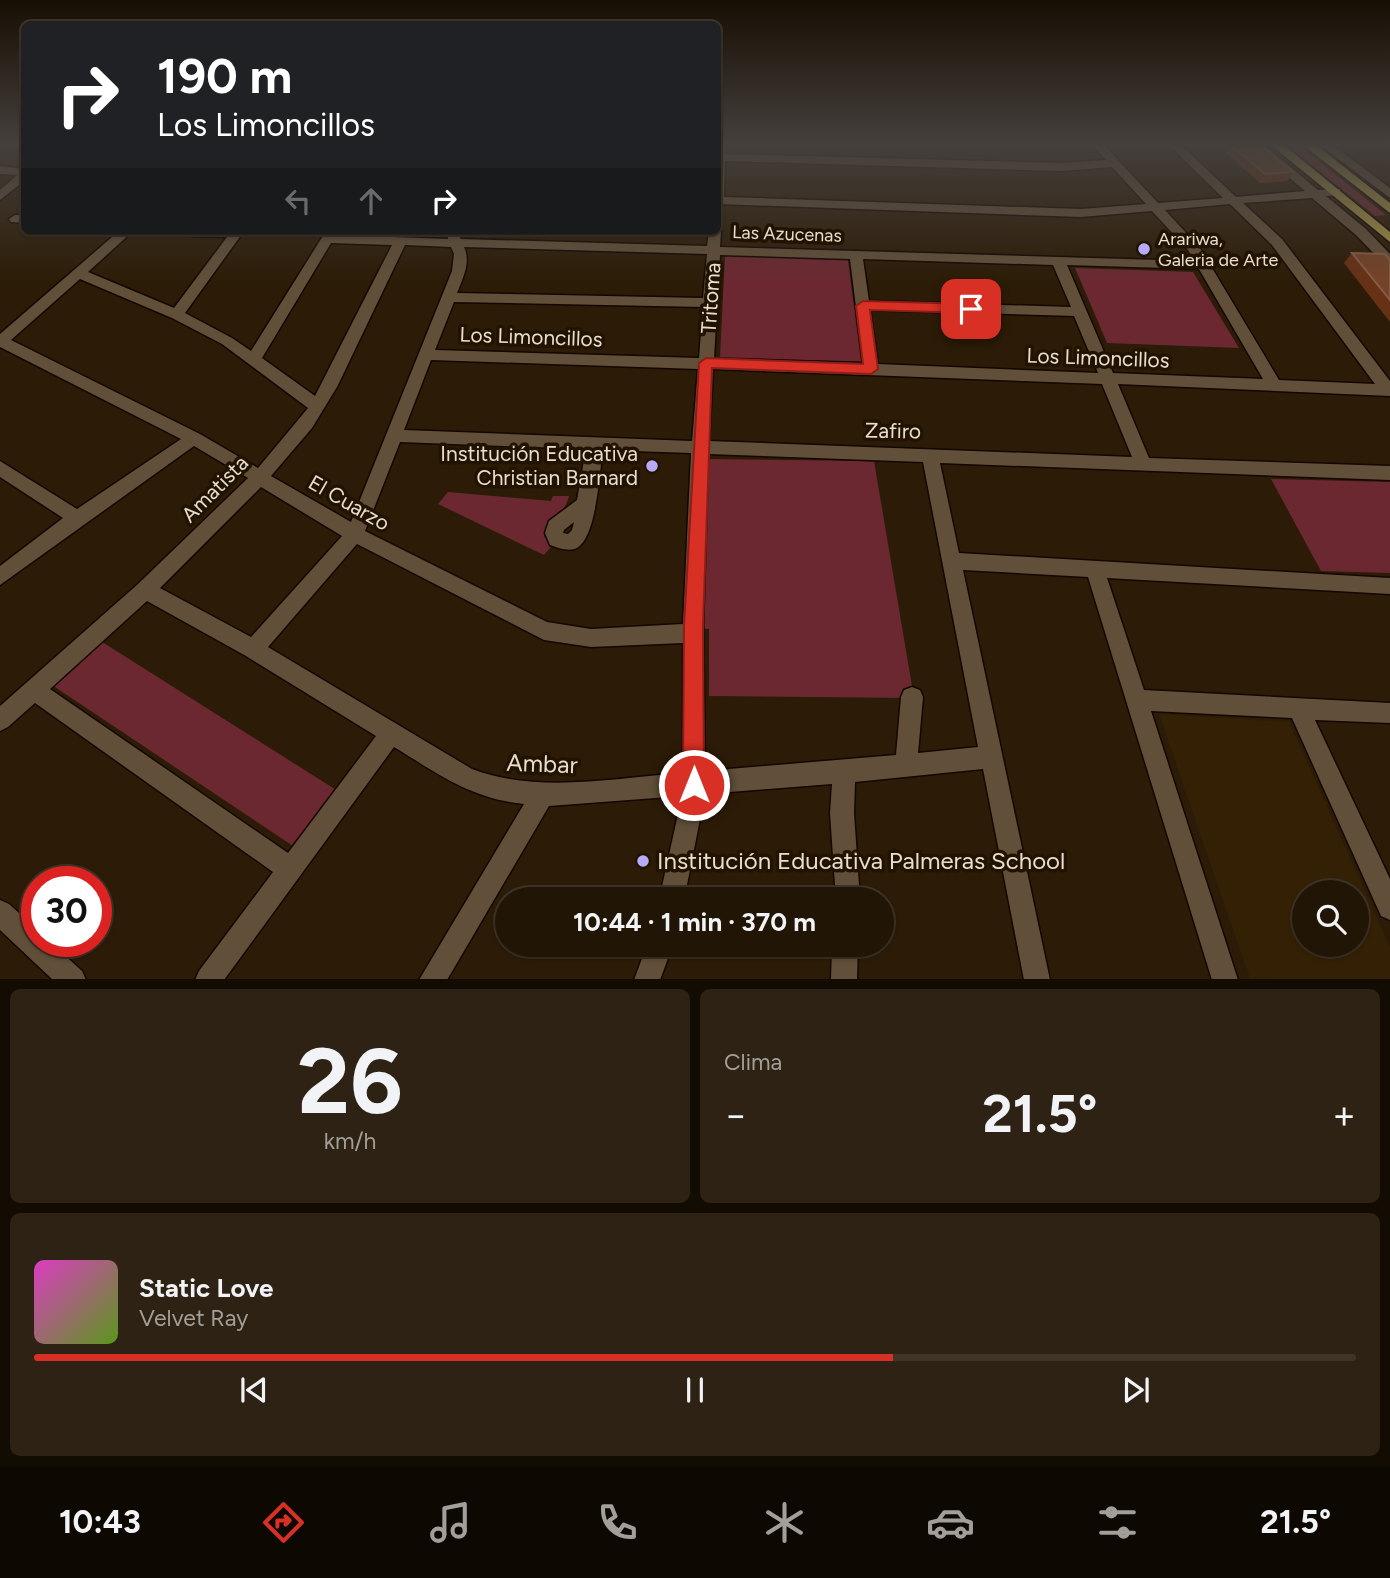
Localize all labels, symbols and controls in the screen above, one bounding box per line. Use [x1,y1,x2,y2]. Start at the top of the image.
text: 190 m [157,46,292,105]
icon: right [42,49,133,140]
text: Los Limoncillos [157,106,375,144]
icon: left [279,182,317,220]
icon: ahead [352,182,390,220]
icon: right [425,182,463,220]
street label: Las Azucenas [732,221,842,247]
place label: Arariwa, Galeria de Arte [1158,228,1278,271]
marker: Arariwa, Galeria de Arte [1136,241,1152,257]
street label: Tritoma [696,262,725,334]
pin [941,279,1001,339]
icon: arrive [952,290,990,328]
street label: Los Limoncillos [459,322,603,351]
street label: Los Limoncillos [1026,343,1170,372]
street label: Zafiro [865,418,921,443]
place label: Institución Educativa Christian Barnard [440,441,638,490]
street label: Amatista [176,450,253,527]
marker: Institución Educativa Christian Barnard [644,458,660,474]
street label: El Cuarzo [304,469,394,536]
street label: Ambar [506,748,578,779]
position arrow [657,748,731,822]
place label: Institución Educativa Palmeras School [657,846,1065,875]
marker: Institución Educativa Palmeras School [635,853,651,869]
speed limit sign: 30 [21,866,112,957]
map controls [1292,880,1369,957]
button: search [1292,880,1369,957]
text: 10:44 · 1 min · 370 m [573,906,816,938]
text: 26 [297,1027,403,1136]
text: Clima [724,1048,782,1076]
text: 21.5° [983,1083,1097,1145]
text: − [724,1092,748,1138]
text: + [1332,1092,1356,1138]
text: km/h [324,1127,376,1155]
text: Static Love [139,1272,273,1304]
text: Velvet Ray [139,1304,248,1332]
icon: previous [235,1371,273,1409]
icon: pause [676,1371,714,1409]
icon: next [1117,1371,1155,1409]
icon: directions [259,1498,308,1547]
icon: music [426,1498,475,1547]
icon: phone [593,1498,642,1547]
icon: climate [760,1498,809,1547]
icon: car [926,1498,975,1547]
icon: filters [1093,1498,1142,1547]
text: 10:43 [59,1503,141,1541]
text: 21.5° [1260,1503,1331,1541]

